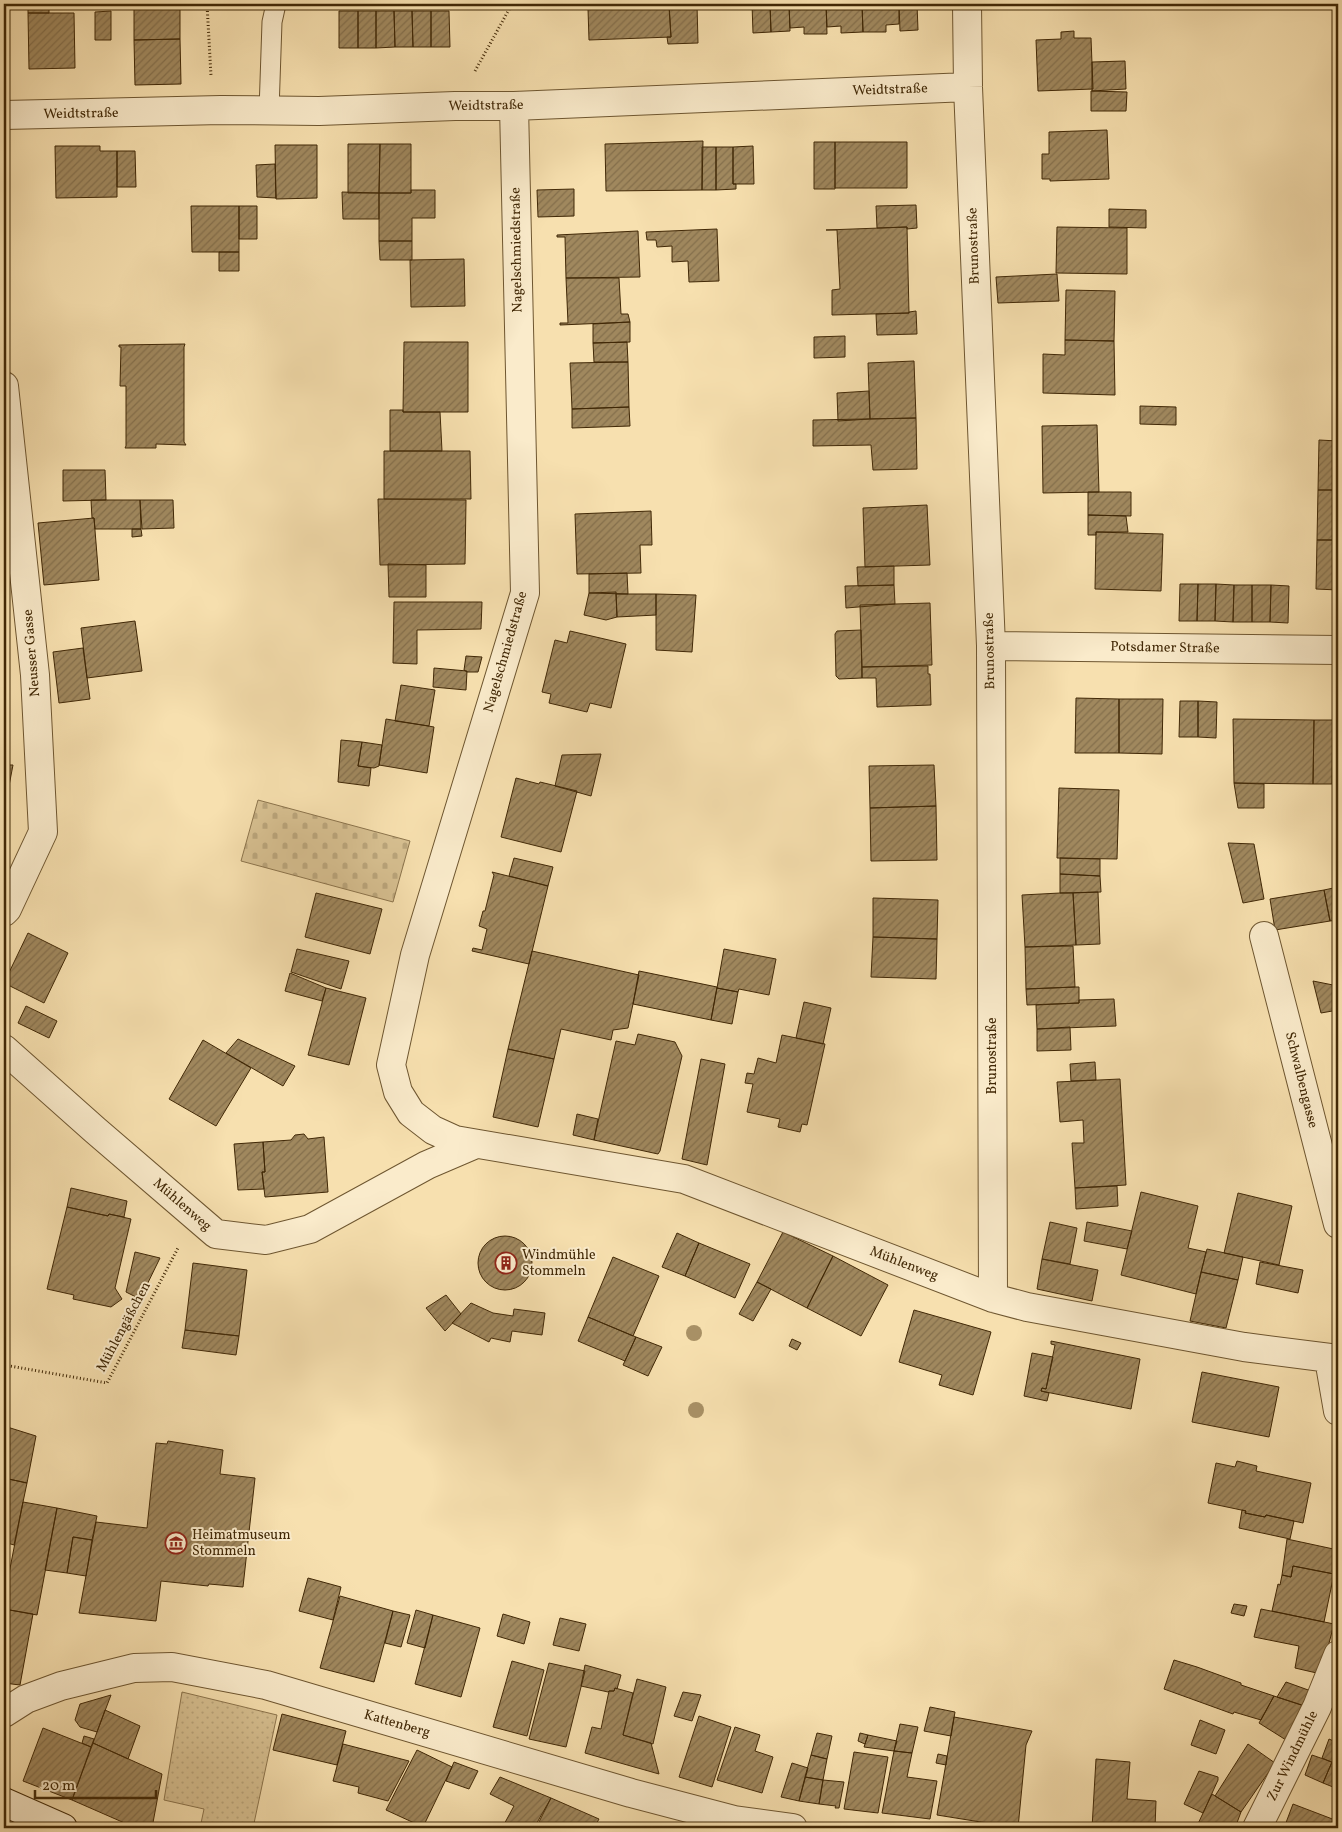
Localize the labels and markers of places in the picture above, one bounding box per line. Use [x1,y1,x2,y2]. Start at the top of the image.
place label: Windmühle Stommeln [522,1246,596,1281]
building icon: Windmühle Stommeln [494,1251,518,1275]
place label: Heimatmuseum Stommeln [192,1526,291,1561]
museum icon: Heimatmuseum Stommeln [164,1531,188,1555]

